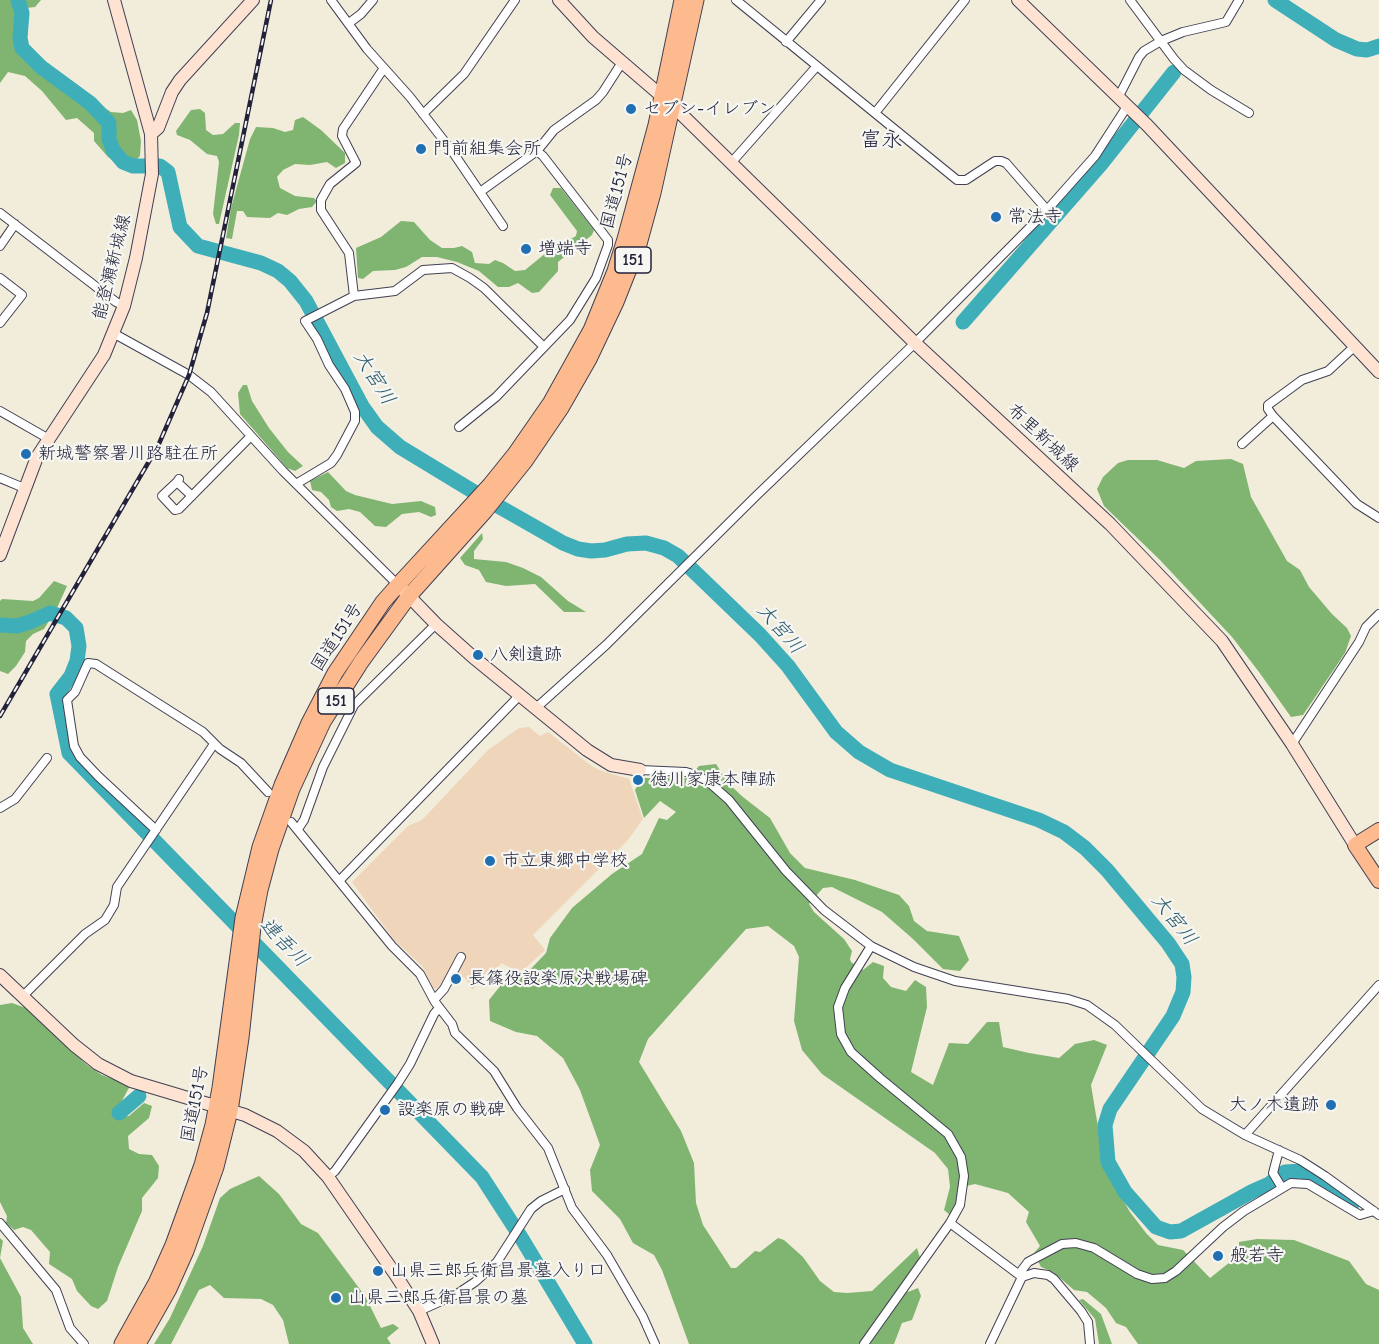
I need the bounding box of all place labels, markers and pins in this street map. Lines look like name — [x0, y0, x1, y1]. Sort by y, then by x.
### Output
place label: セブン-イレブン — [643, 98, 776, 120]
marker: セブン-イレブン — [624, 102, 638, 116]
place label: 門前組集会所 — [433, 138, 541, 160]
marker: 門前組集会所 — [414, 142, 428, 156]
place label: 常法寺 — [1008, 206, 1062, 228]
marker: 常法寺 — [989, 210, 1003, 224]
place label: 増端寺 — [538, 238, 592, 260]
marker: 増端寺 — [519, 242, 533, 256]
place label: 新城警察署川路駐在所 — [38, 443, 218, 465]
marker: 新城警察署川路駐在所 — [19, 447, 33, 461]
place label: 八剣遺跡 — [490, 644, 562, 666]
marker: 八剣遺跡 — [471, 648, 485, 662]
place label: 徳川家康本陣跡 — [650, 769, 776, 791]
marker: 徳川家康本陣跡 — [631, 773, 645, 787]
place label: 市立東郷中学校 — [502, 850, 628, 872]
marker: 市立東郷中学校 — [483, 854, 497, 868]
place label: 長篠役設楽原決戦場碑 — [468, 968, 648, 990]
marker: 長篠役設楽原決戦場碑 — [449, 972, 463, 986]
place label: 大ノ木遺跡 — [1229, 1094, 1319, 1116]
marker: 大ノ木遺跡 — [1324, 1098, 1338, 1112]
place label: 設楽原の戦碑 — [397, 1099, 505, 1121]
marker: 設楽原の戦碑 — [378, 1103, 392, 1117]
place label: 般若寺 — [1230, 1245, 1284, 1267]
marker: 般若寺 — [1211, 1249, 1225, 1263]
place label: 山県三郎兵衛昌景墓入り口 — [390, 1260, 606, 1282]
marker: 山県三郎兵衛昌景墓入り口 — [371, 1264, 385, 1278]
place label: 山県三郎兵衛昌景の墓 — [348, 1287, 528, 1309]
marker: 山県三郎兵衛昌景の墓 — [329, 1291, 343, 1305]

